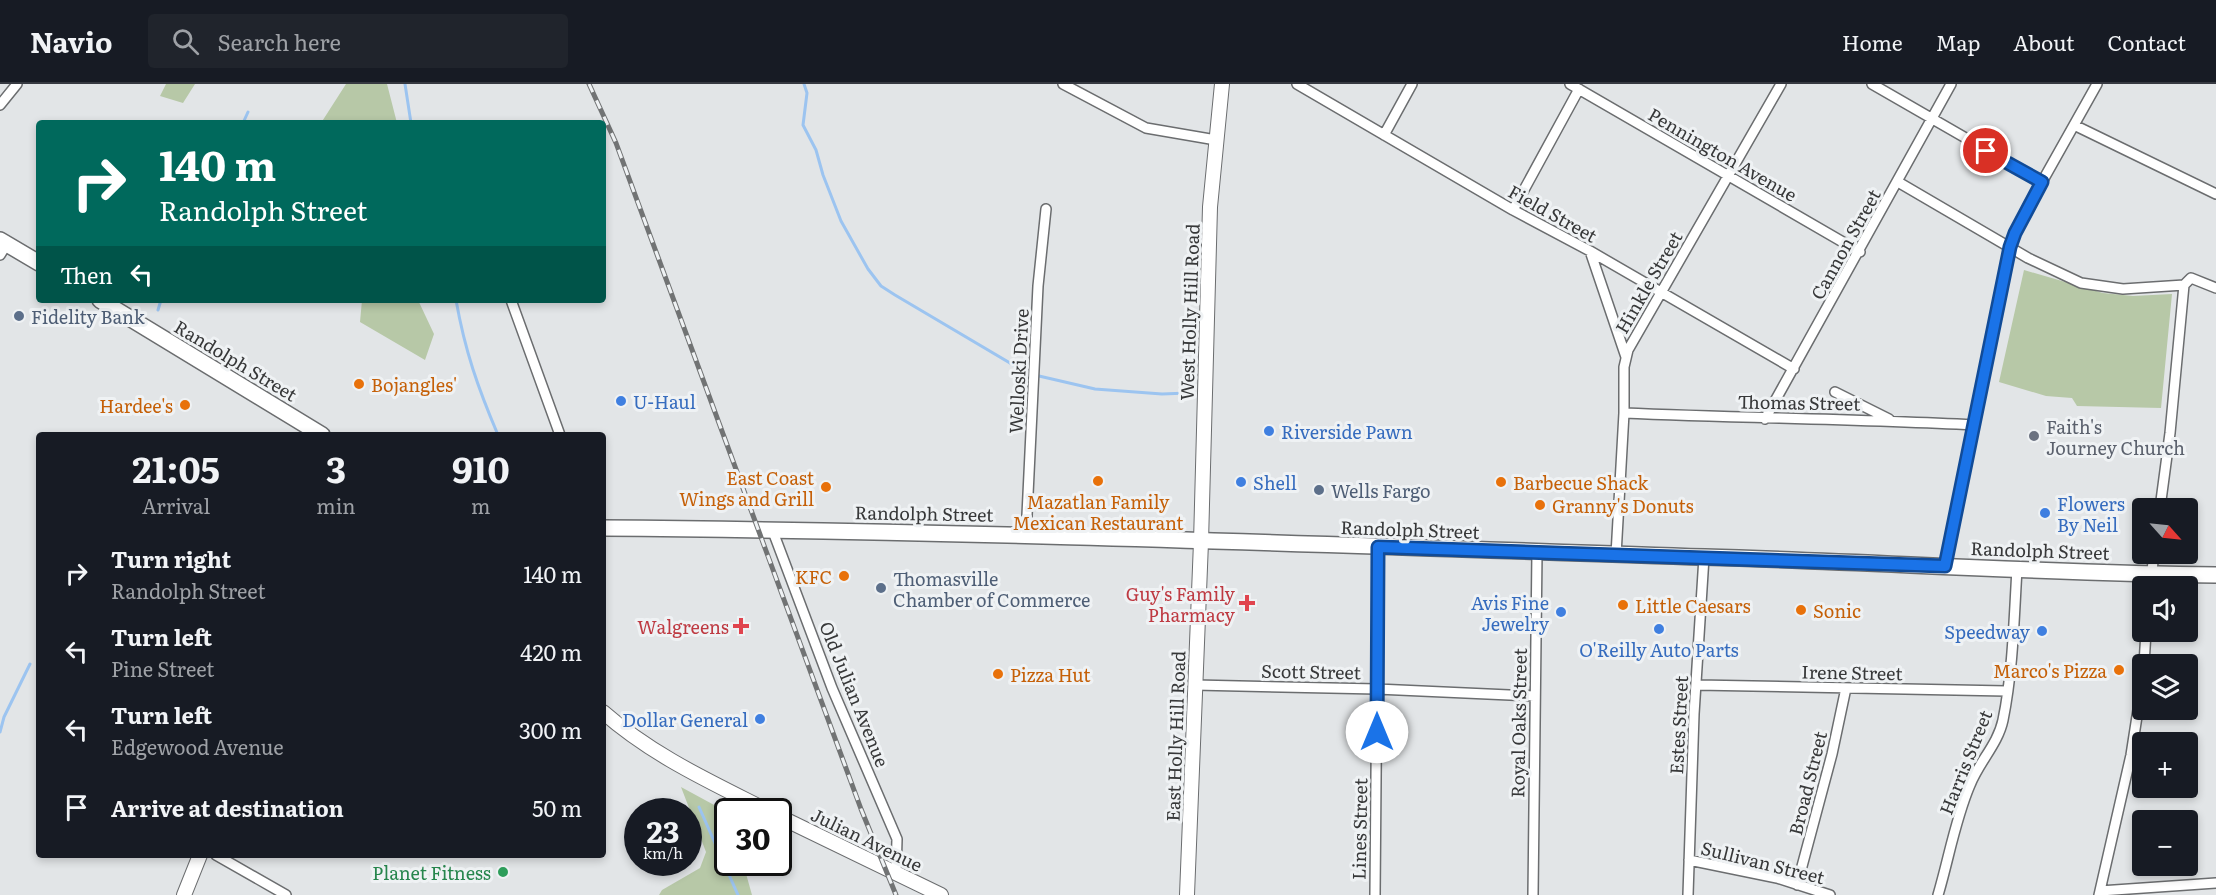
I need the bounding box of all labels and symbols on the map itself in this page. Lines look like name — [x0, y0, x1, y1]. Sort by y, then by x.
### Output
street label: Pennington Avenue — [1644, 100, 1802, 208]
pin — [1960, 125, 2011, 176]
street label: Field Street — [1504, 177, 1603, 249]
street label: Cannon Street — [1803, 183, 1887, 304]
street label: West Holly Hill Road — [1172, 223, 1206, 401]
street label: Hinkle Street — [1608, 225, 1689, 338]
place label: Fidelity Bank — [31, 303, 146, 330]
street label: Welloski Drive — [1001, 308, 1035, 434]
marker: Fidelity Bank — [12, 309, 26, 323]
street label: Randolph Street — [169, 313, 303, 408]
place label: Bojangles' — [371, 371, 457, 398]
marker: Bojangles' — [352, 377, 366, 391]
street label: Thomas Street — [1737, 387, 1861, 417]
place label: U-Haul — [633, 388, 696, 415]
place label: Hardee's — [99, 392, 173, 419]
marker: U-Haul — [614, 394, 628, 408]
marker: Hardee's — [178, 398, 192, 412]
place label: Faith's Journey Church — [2046, 413, 2185, 461]
place label: Riverside Pawn — [1281, 418, 1413, 445]
marker: Riverside Pawn — [1262, 424, 1276, 438]
marker: Faith's Journey Church — [2027, 429, 2041, 443]
place label: East Coast Wings and Grill — [679, 464, 815, 512]
place label: Shell — [1253, 469, 1297, 496]
place label: Barbecue Shack — [1513, 469, 1649, 496]
marker: Mazatlan Family Mexican Restaurant — [1091, 474, 1105, 488]
marker: Shell — [1234, 475, 1248, 489]
marker: Barbecue Shack — [1494, 475, 1508, 489]
place label: Wells Fargo — [1331, 477, 1431, 504]
marker: East Coast Wings and Grill — [819, 480, 833, 494]
marker: Wells Fargo — [1312, 483, 1326, 497]
place label: Mazatlan Family Mexican Restaurant — [1012, 488, 1184, 536]
place label: Flowers By Neil — [2057, 490, 2125, 538]
place label: Granny's Donuts — [1552, 492, 1694, 519]
street label: Randolph Street — [854, 498, 994, 528]
marker: Granny's Donuts — [1533, 498, 1547, 512]
north arrow — [2132, 498, 2198, 564]
marker: Flowers By Neil — [2038, 506, 2052, 520]
street label: Randolph Street — [1340, 513, 1481, 545]
street label: Randolph Street — [1970, 534, 2111, 566]
place label: KFC — [795, 563, 832, 590]
place label: Thomasville Chamber of Commerce — [893, 565, 1090, 613]
marker: KFC — [837, 569, 851, 583]
place label: Guy's Family Pharmacy — [1126, 580, 1236, 628]
marker: Thomasville Chamber of Commerce — [874, 581, 888, 595]
place label: Avis Fine Jewelry — [1471, 589, 1550, 637]
place label: Little Caesars — [1635, 592, 1751, 619]
marker: Guy's Family Pharmacy — [1240, 596, 1254, 610]
place label: Sonic — [1813, 597, 1861, 624]
marker: Little Caesars — [1616, 598, 1630, 612]
marker: Sonic — [1794, 603, 1808, 617]
marker: Avis Fine Jewelry — [1554, 605, 1568, 619]
place label: Walgreens — [637, 613, 729, 640]
street label: Old Julian Avenue — [813, 617, 897, 771]
place label: Speedway — [1944, 618, 2031, 645]
marker: Walgreens — [734, 619, 748, 633]
marker: O'Reilly Auto Parts — [1652, 622, 1666, 636]
marker: Speedway — [2035, 624, 2049, 638]
place label: O'Reilly Auto Parts — [1579, 636, 1739, 663]
street label: Royal Oaks Street — [1503, 647, 1533, 798]
street label: East Holly Hill Road — [1159, 650, 1191, 822]
street label: Scott Street — [1261, 657, 1362, 685]
place label: Marco's Pizza — [1993, 657, 2107, 684]
street label: Irene Street — [1801, 658, 1904, 686]
place label: Pizza Hut — [1010, 661, 1091, 688]
marker: Marco's Pizza — [2112, 663, 2126, 677]
marker: Pizza Hut — [991, 667, 1005, 681]
street label: Estes Street — [1662, 674, 1694, 775]
position arrow — [1345, 700, 1409, 764]
street label: Harris Street — [1932, 705, 1999, 818]
place label: Dollar General — [622, 706, 748, 733]
marker: Dollar General — [753, 712, 767, 726]
street label: Broad Street — [1781, 727, 1833, 838]
street label: Lines Street — [1345, 777, 1373, 880]
speed limit sign: 30 — [714, 798, 792, 876]
street label: Julian Avenue — [807, 800, 927, 878]
street label: Sullivan Street — [1698, 834, 1828, 891]
place label: Planet Fitness — [372, 859, 491, 886]
marker: Planet Fitness — [496, 865, 510, 879]

